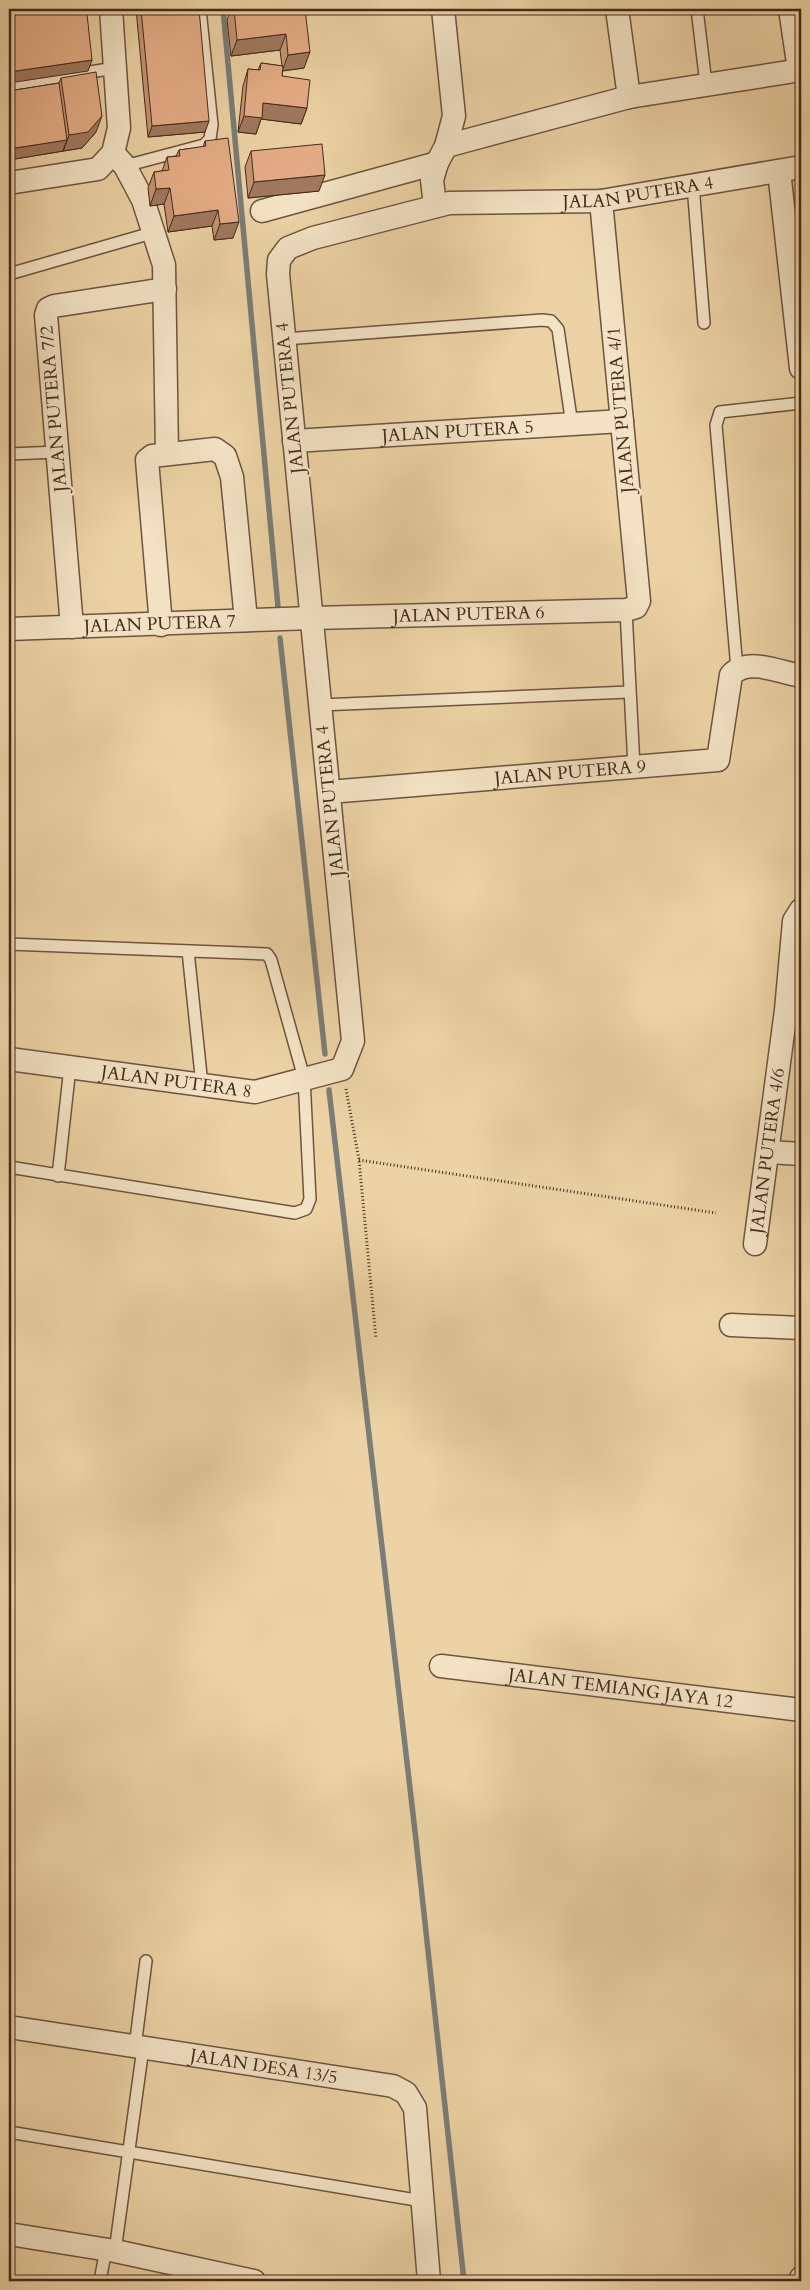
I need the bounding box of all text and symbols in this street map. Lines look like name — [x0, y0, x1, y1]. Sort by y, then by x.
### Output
street label: JALAN PUTERA 4 — [560, 170, 715, 214]
street label: JALAN PUTERA 4 — [270, 321, 311, 478]
street label: JALAN PUTERA 7/2 — [34, 325, 74, 496]
street label: JALAN PUTERA 4/1 — [601, 326, 641, 497]
street label: JALAN PUTERA 5 — [378, 414, 534, 448]
street label: JALAN PUTERA 6 — [390, 600, 545, 629]
street label: JALAN PUTERA 7 — [81, 608, 236, 639]
street label: JALAN PUTERA 4 — [310, 724, 351, 881]
street label: JALAN PUTERA 9 — [490, 753, 647, 791]
street label: JALAN PUTERA 8 — [97, 1059, 253, 1104]
street label: JALAN PUTERA 4/6 — [744, 1066, 791, 1238]
street label: JALAN TEMIANG JAYA 12 — [504, 1661, 734, 1714]
street label: JALAN DESA 13/5 — [186, 2042, 339, 2090]

